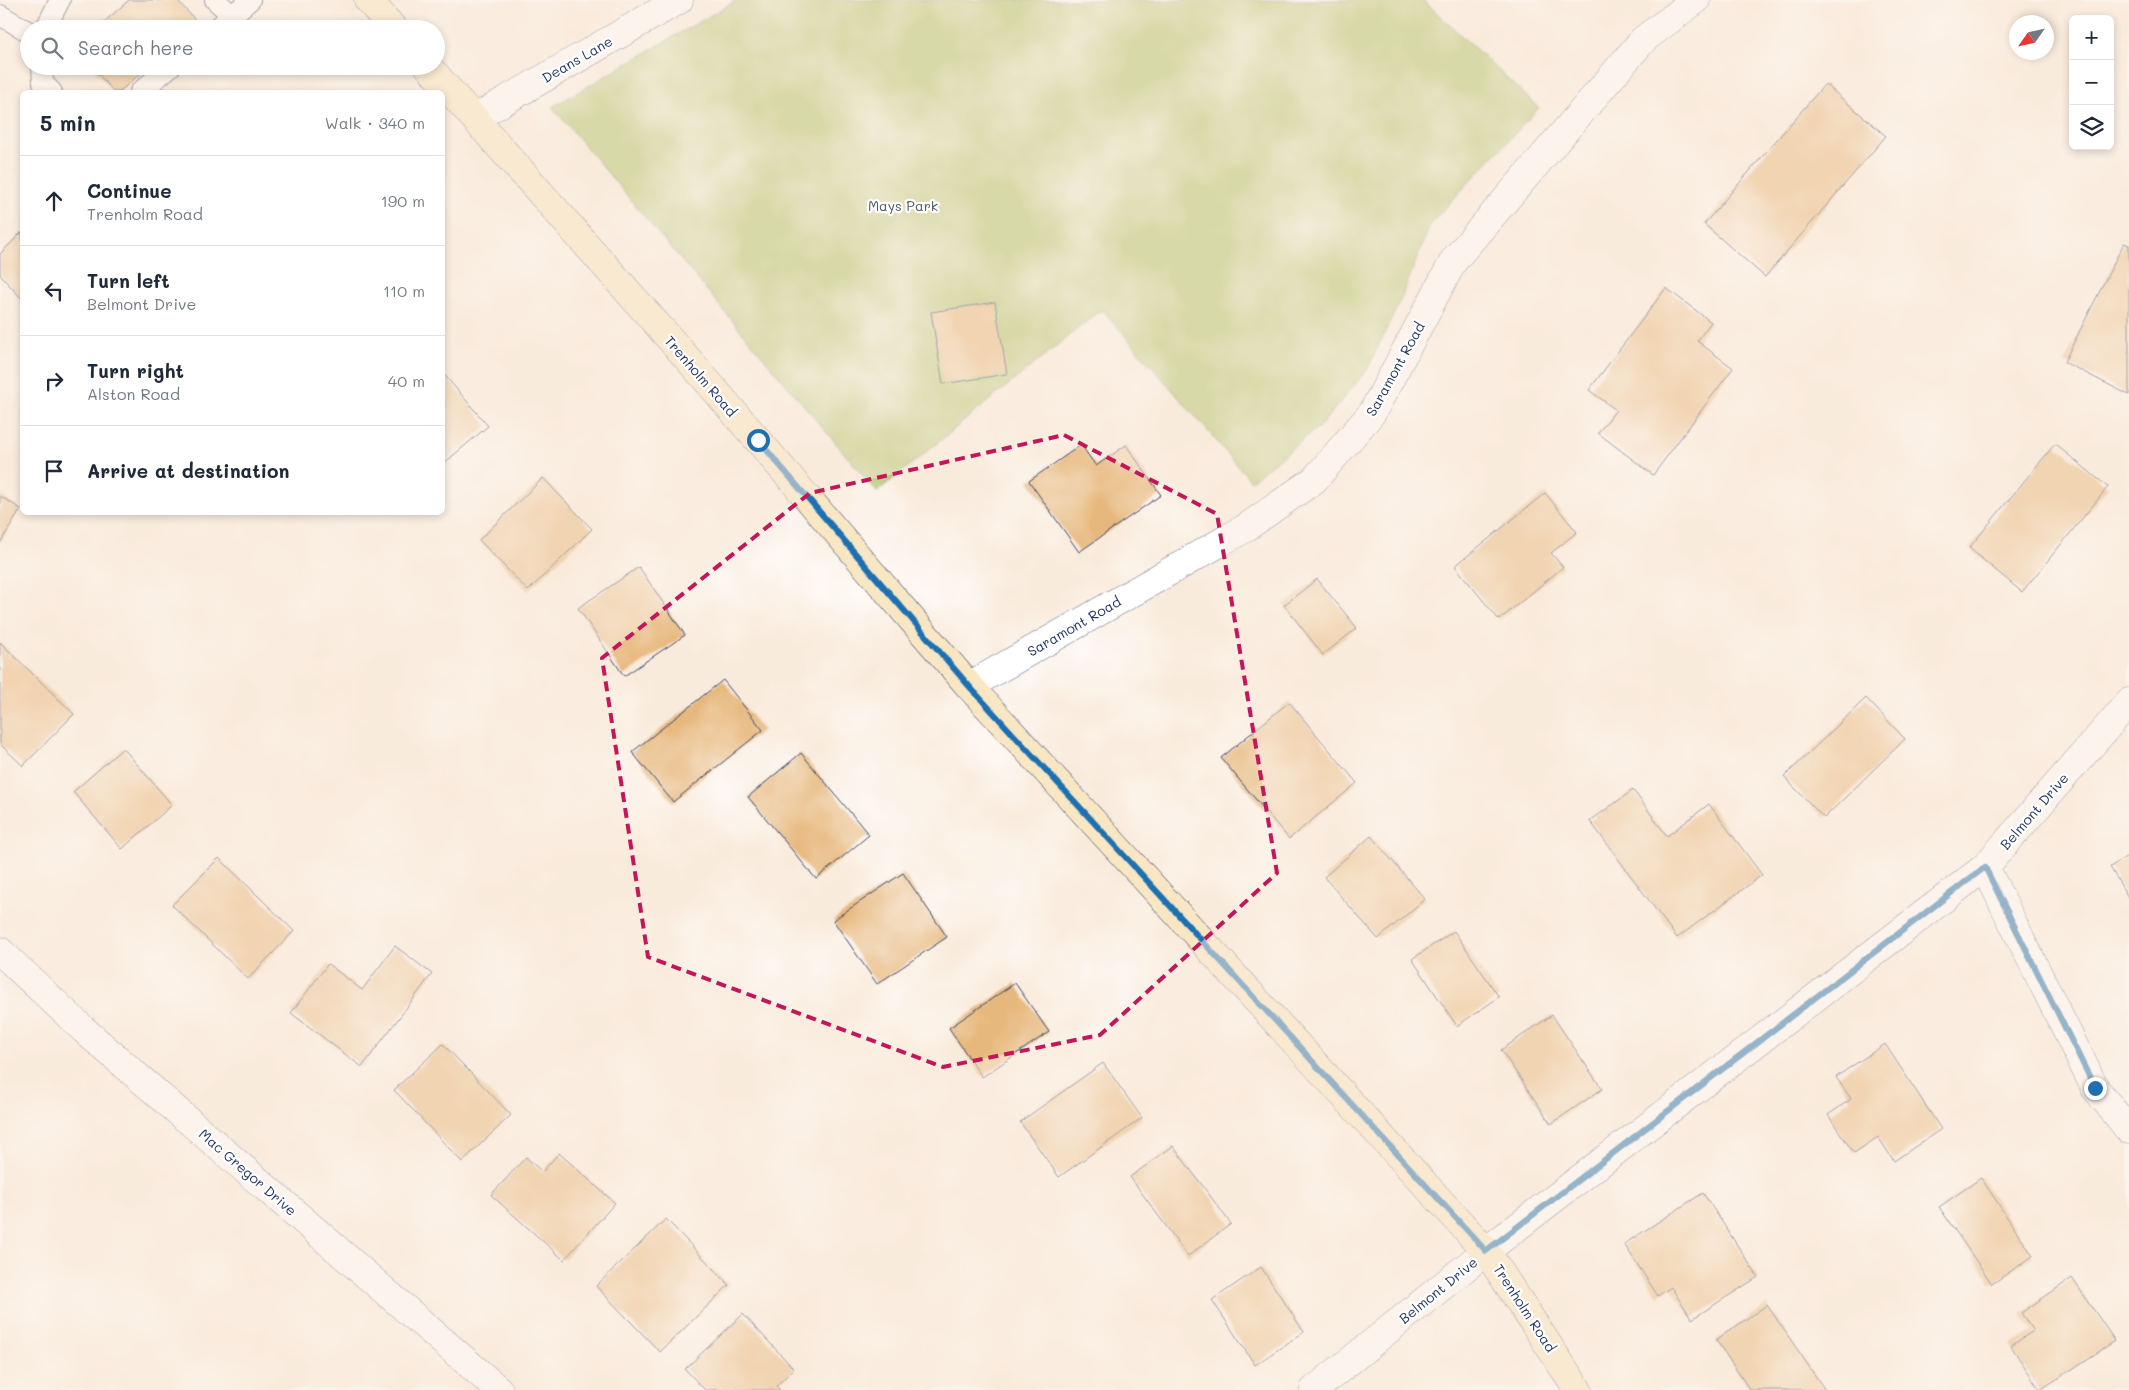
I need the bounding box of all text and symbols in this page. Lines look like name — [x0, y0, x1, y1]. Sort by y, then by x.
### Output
north arrow — [2009, 15, 2054, 60]
map controls — [2069, 15, 2114, 150]
button: + — [2069, 15, 2114, 60]
search box — [20, 20, 445, 75]
street label: Deans Lane — [538, 31, 616, 87]
icon: search — [38, 34, 66, 62]
text: Search here — [78, 35, 194, 60]
button: − — [2069, 60, 2114, 105]
button: layers — [2069, 105, 2114, 150]
text: 5 min — [40, 109, 96, 136]
text: Walk · 340 m — [325, 112, 425, 133]
text: Continue — [87, 178, 172, 203]
icon: ahead — [40, 187, 68, 215]
text: 190 m — [381, 190, 425, 211]
park label: Mays Park — [868, 196, 938, 215]
text: Trenholm Road — [87, 203, 203, 224]
text: Turn left — [87, 268, 170, 293]
icon: left — [40, 277, 68, 305]
text: 110 m — [383, 280, 425, 301]
text: Belmont Drive — [87, 293, 196, 314]
street label: Saramont Road — [1361, 318, 1429, 420]
street label: Trenholm Road — [661, 331, 742, 421]
text: Turn right — [87, 358, 184, 383]
icon: right — [40, 367, 68, 395]
text: 40 m — [388, 370, 425, 391]
text: Alston Road — [87, 383, 180, 404]
route start — [747, 429, 770, 452]
icon: arrive — [40, 457, 68, 485]
text: Arrive at destination — [87, 458, 290, 483]
street label: Saramont Road — [1024, 591, 1124, 661]
street label: Belmont Drive — [1995, 769, 2073, 853]
route end — [2084, 1077, 2107, 1100]
street label: Mac Gregor Drive — [195, 1124, 301, 1220]
street label: Belmont Drive — [1395, 1252, 1481, 1328]
street label: Trenholm Road — [1489, 1260, 1561, 1356]

